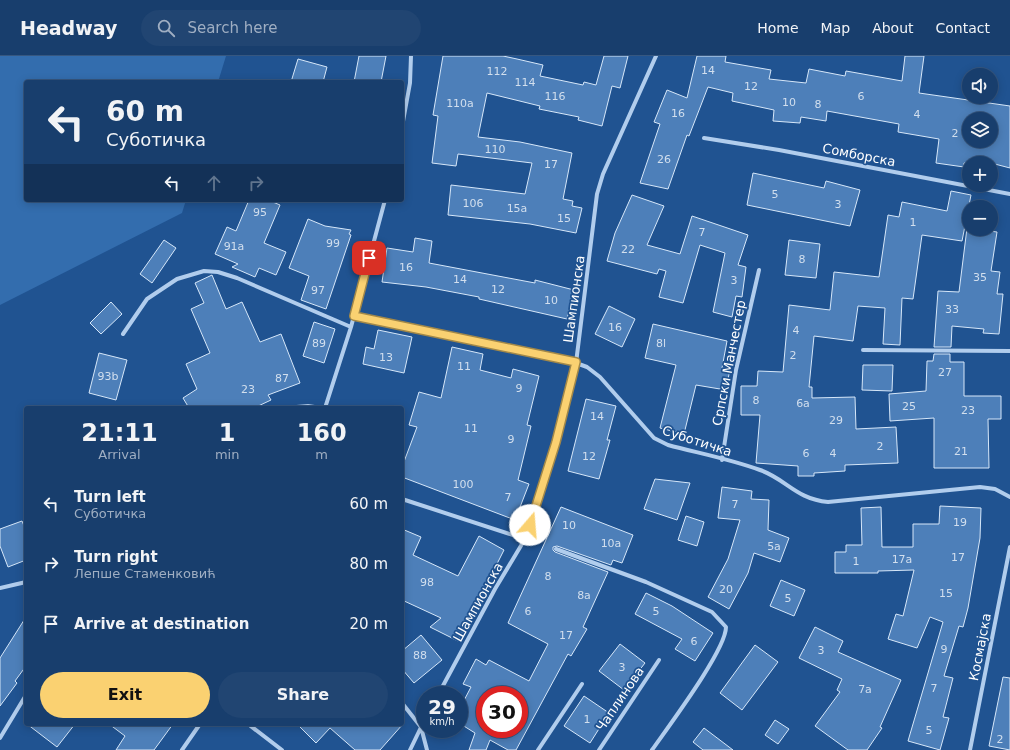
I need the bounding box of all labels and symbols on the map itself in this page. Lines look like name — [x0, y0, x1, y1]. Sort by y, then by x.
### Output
house number: 14 — [701, 64, 715, 77]
house number: 112 — [487, 65, 508, 78]
house number: 114 — [515, 76, 536, 89]
house number: 12 — [744, 80, 758, 93]
house number: 116 — [545, 90, 566, 103]
house number: 6 — [858, 90, 865, 103]
house number: 10 — [782, 96, 796, 109]
house number: 110a — [446, 97, 474, 110]
house number: 8 — [815, 98, 822, 111]
house number: 16 — [671, 107, 685, 120]
house number: 4 — [914, 108, 921, 121]
house number: 2 — [952, 127, 959, 140]
street label: Сомборска — [821, 141, 897, 169]
house number: 110 — [485, 143, 506, 156]
house number: 26 — [657, 153, 671, 166]
house number: 17 — [544, 158, 558, 171]
house number: 5 — [772, 188, 779, 201]
house number: 106 — [463, 197, 484, 210]
house number: 3 — [835, 198, 842, 211]
house number: 15a — [507, 202, 527, 215]
house number: 95 — [253, 206, 267, 219]
house number: 15 — [557, 212, 571, 225]
house number: 1 — [910, 216, 917, 229]
house number: 7 — [699, 226, 706, 239]
house number: 99 — [326, 237, 340, 250]
house number: 91a — [224, 240, 244, 253]
pin — [352, 241, 386, 275]
house number: 22 — [621, 243, 635, 256]
house number: 8 — [799, 253, 806, 266]
street label: Шампионска — [560, 254, 588, 344]
house number: 16 — [399, 261, 413, 274]
house number: 35 — [973, 271, 987, 284]
house number: 14 — [453, 273, 467, 286]
house number: 3 — [731, 274, 738, 287]
house number: 12 — [491, 283, 505, 296]
house number: 97 — [311, 284, 325, 297]
house number: 10 — [544, 294, 558, 307]
street label: Српски Манчестер — [709, 299, 749, 427]
house number: 33 — [945, 303, 959, 316]
house number: 16 — [608, 321, 622, 334]
house number: 4 — [793, 324, 800, 337]
house number: 89 — [312, 337, 326, 350]
house number: 8l — [656, 337, 666, 350]
house number: 2 — [790, 349, 797, 362]
house number: 13 — [379, 351, 393, 364]
house number: 11 — [457, 360, 471, 373]
house number: 27 — [938, 366, 952, 379]
house number: 93b — [98, 370, 119, 383]
house number: 87 — [275, 372, 289, 385]
house number: 9 — [516, 382, 523, 395]
house number: 23 — [241, 383, 255, 396]
house number: 8 — [753, 394, 760, 407]
house number: 6a — [796, 397, 810, 410]
house number: 25 — [902, 400, 916, 413]
house number: 23 — [961, 404, 975, 417]
house number: 14 — [590, 410, 604, 423]
house number: 29 — [829, 414, 843, 427]
house number: 11 — [464, 422, 478, 435]
street label: Суботичка — [660, 423, 734, 459]
house number: 9 — [508, 433, 515, 446]
house number: 2 — [877, 440, 884, 453]
house number: 21 — [954, 445, 968, 458]
house number: 6 — [803, 447, 810, 460]
house number: 4 — [830, 447, 837, 460]
house number: 12 — [582, 450, 596, 463]
house number: 100 — [453, 478, 474, 491]
house number: 7 — [505, 491, 512, 504]
house number: 7 — [732, 498, 739, 511]
position arrow — [509, 504, 551, 546]
house number: 19 — [953, 516, 967, 529]
house number: 10 — [562, 519, 576, 532]
house number: 10a — [601, 537, 621, 550]
house number: 5a — [767, 540, 781, 553]
house number: 17 — [951, 551, 965, 564]
house number: 17a — [892, 553, 912, 566]
house number: 1 — [853, 555, 860, 568]
street label: Шампионска — [450, 560, 506, 644]
house number: 8 — [545, 570, 552, 583]
house number: 98 — [420, 576, 434, 589]
house number: 20 — [719, 583, 733, 596]
house number: 15 — [939, 587, 953, 600]
house number: 8a — [577, 589, 591, 602]
house number: 5 — [785, 592, 792, 605]
house number: 6 — [525, 605, 532, 618]
house number: 5 — [653, 605, 660, 618]
street label: Космајска — [966, 612, 994, 682]
house number: 17 — [559, 629, 573, 642]
house number: 6 — [691, 635, 698, 648]
house number: 9 — [941, 643, 948, 656]
house number: 3 — [818, 644, 825, 657]
house number: 88 — [413, 649, 427, 662]
house number: 3 — [619, 661, 626, 674]
street label: Чаплинова — [593, 664, 647, 734]
house number: 7 — [931, 682, 938, 695]
house number: 7a — [858, 683, 872, 696]
speed limit sign: 30 — [476, 686, 528, 738]
house number: 1 — [584, 713, 591, 726]
house number: 5 — [926, 724, 933, 737]
house number: 2 — [997, 733, 1004, 746]

